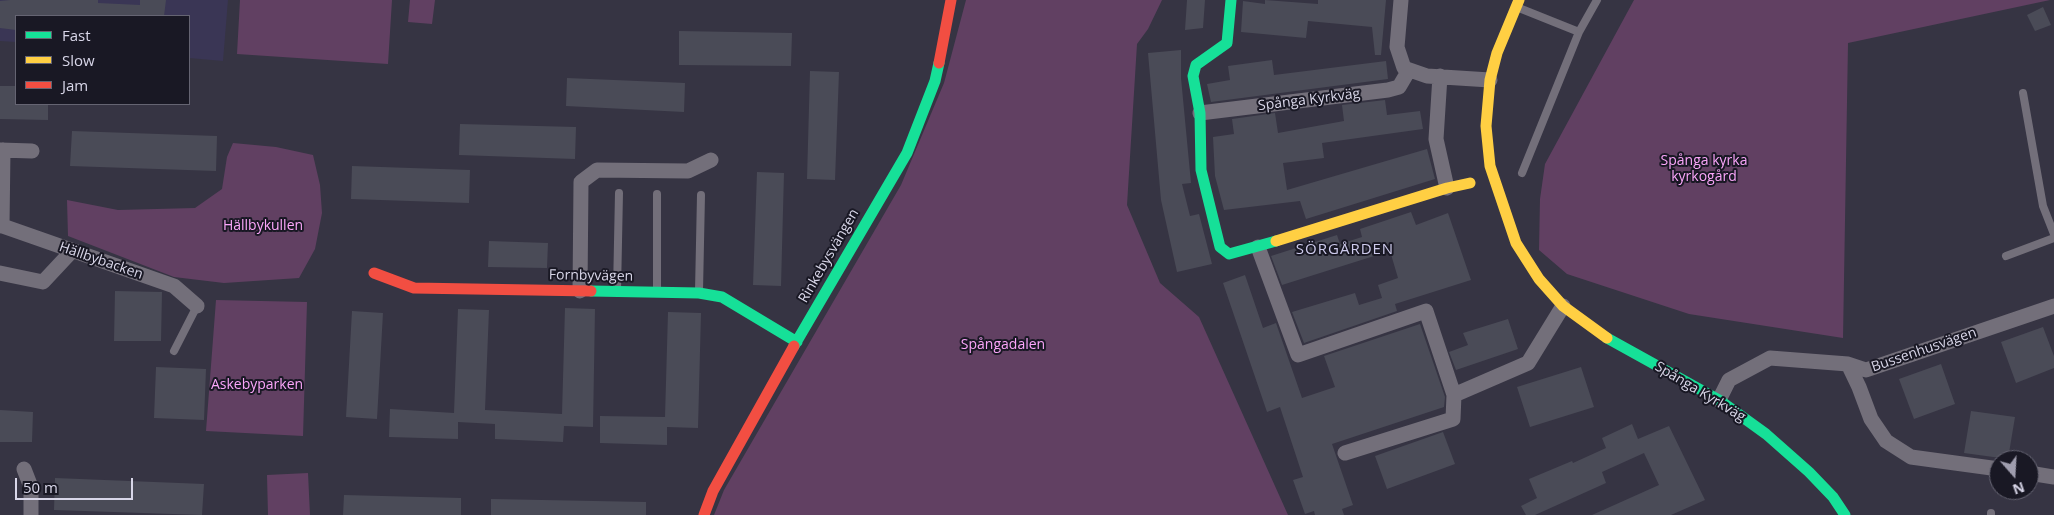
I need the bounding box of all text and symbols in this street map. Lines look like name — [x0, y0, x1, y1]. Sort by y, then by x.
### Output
legend — [15, 15, 190, 105]
text: Fast — [62, 25, 91, 45]
text: Slow — [62, 50, 95, 70]
text: Jam — [62, 75, 88, 95]
street label: Spånga Kyrkväg — [1257, 85, 1361, 115]
park label: Spånga kyrka kyrkogård — [1661, 153, 1747, 186]
street label: Rinkebysvängen — [795, 206, 863, 306]
park label: Hällbykullen — [223, 218, 303, 234]
street label: Hällbybacken — [57, 239, 145, 283]
district label: SÖRGÅRDEN — [1295, 241, 1395, 259]
street label: Fornbyvägen — [549, 267, 633, 285]
street label: Bussenhusvägen — [1869, 324, 1979, 376]
park label: Spångadalen — [961, 337, 1045, 353]
street label: Spånga Kyrkväg — [1652, 358, 1748, 426]
park label: Askebyparken — [211, 377, 303, 393]
north arrow — [1989, 450, 2039, 500]
scale bar — [18, 468, 135, 500]
text: 50 m — [23, 477, 58, 497]
text: N — [2010, 478, 2027, 500]

